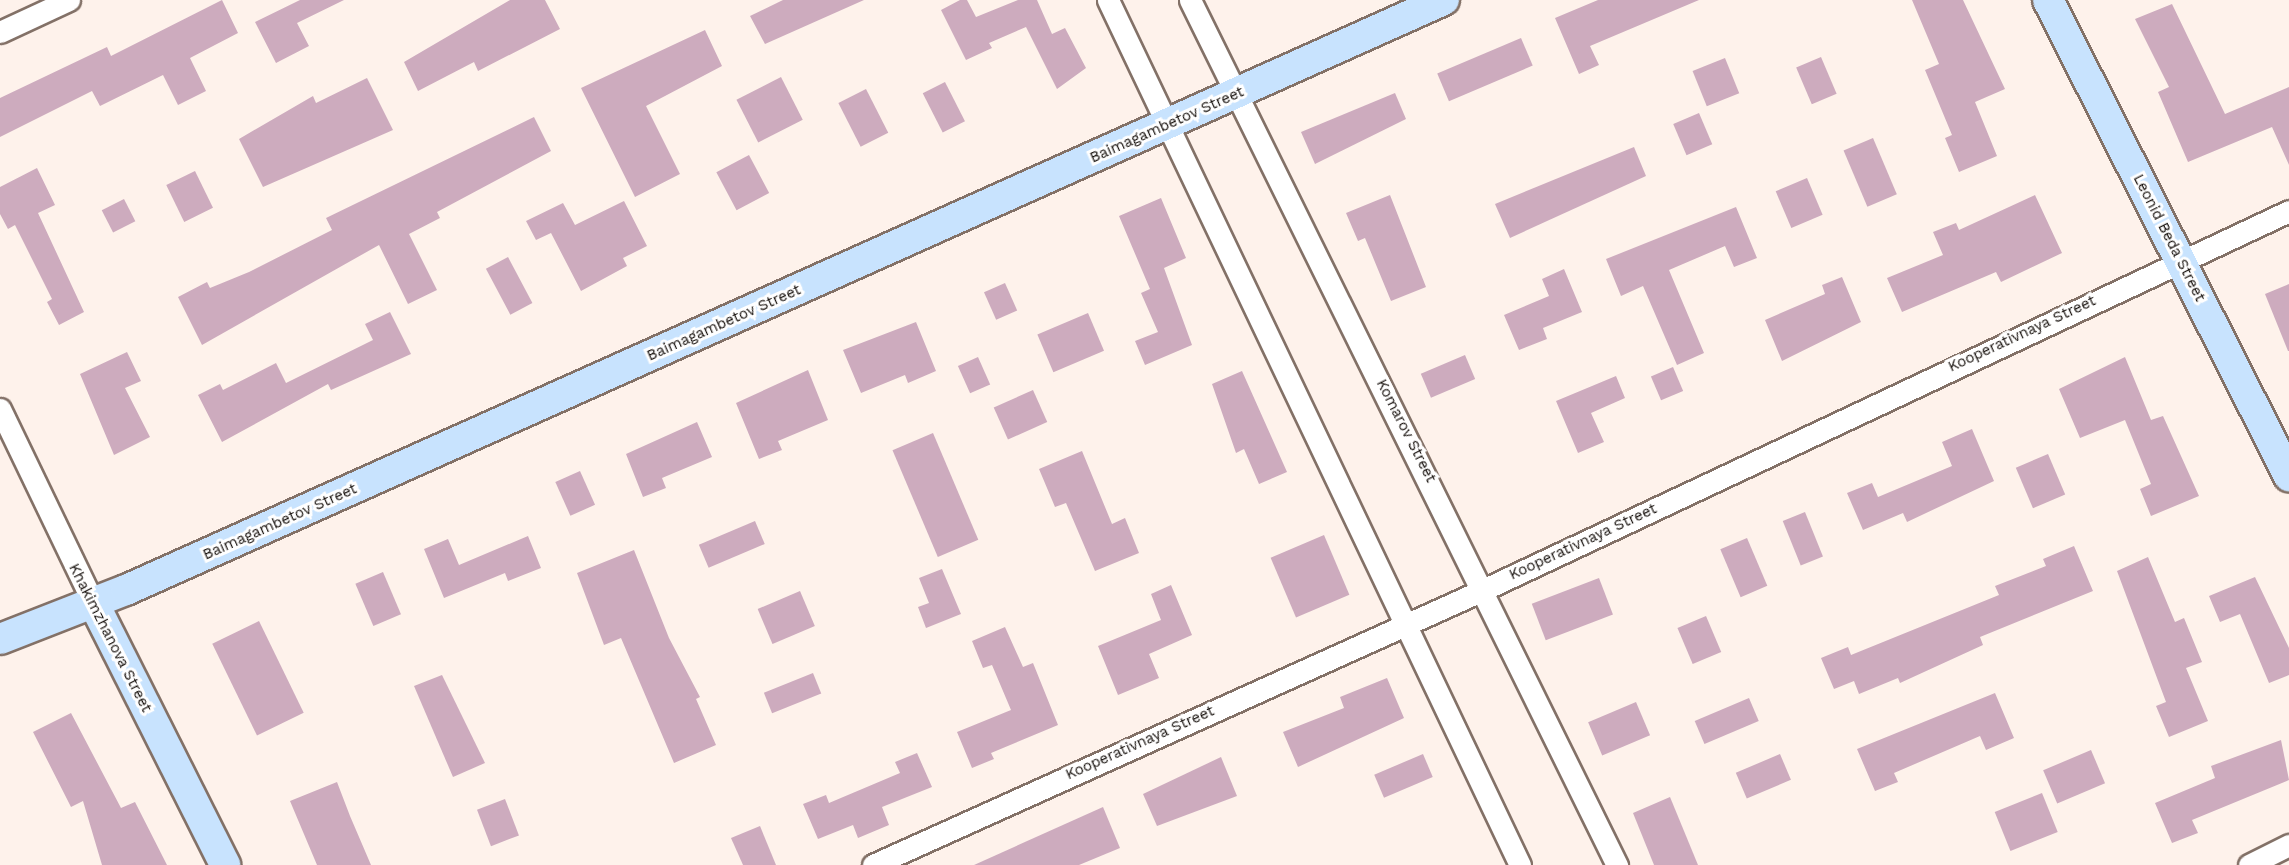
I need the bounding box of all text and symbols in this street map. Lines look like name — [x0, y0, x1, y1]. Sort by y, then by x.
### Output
street label: Baimagambetov Street — [1087, 83, 1247, 167]
street label: Leonid Beda Street — [2129, 171, 2209, 305]
street label: Baimagambetov Street — [644, 281, 804, 365]
street label: Kooperativnaya Street — [1945, 292, 2099, 376]
street label: Komarov Street — [1372, 376, 1440, 486]
street label: Baimagambetov Street — [200, 480, 360, 564]
street label: Kooperativnaya Street — [1506, 500, 1660, 584]
street label: Khakimzhanova Street — [65, 560, 155, 716]
street label: Kooperativnaya Street — [1063, 702, 1217, 784]

